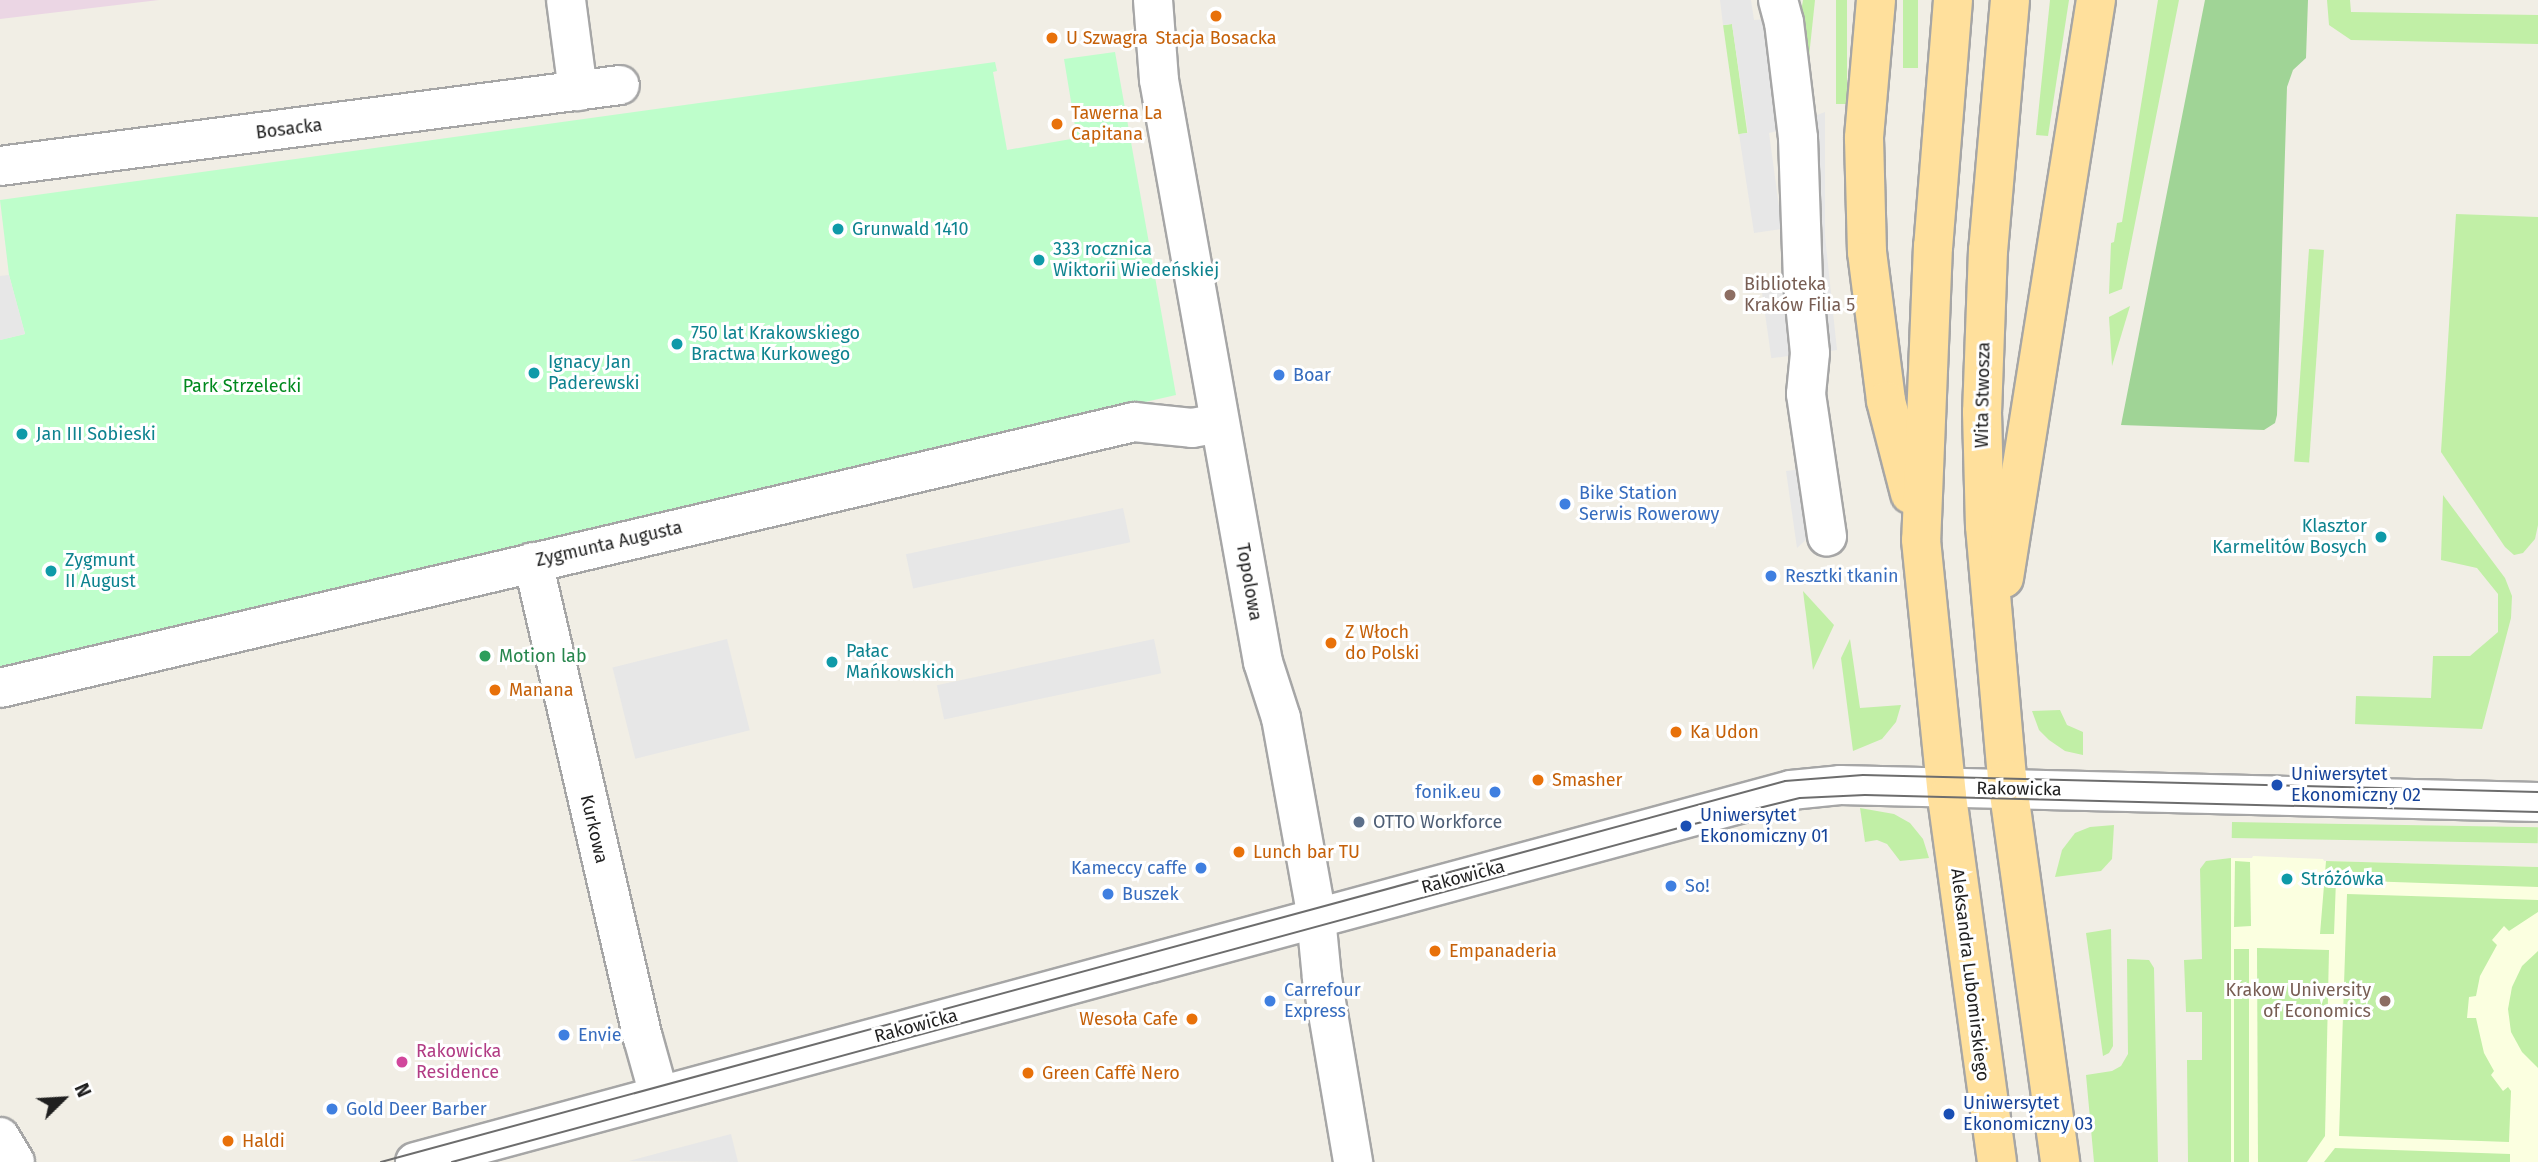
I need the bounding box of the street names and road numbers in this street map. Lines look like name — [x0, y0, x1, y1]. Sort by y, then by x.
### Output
street label: Bosacka — [255, 114, 323, 144]
street label: Wita Stwosza — [1971, 342, 1995, 448]
street label: Zygmunta Augusta — [534, 517, 684, 571]
street label: Topolowa — [1232, 542, 1266, 622]
street label: Rakowicka — [1976, 777, 2062, 801]
street label: Kurkowa — [576, 793, 612, 865]
street label: Rakowicka — [1419, 856, 1507, 898]
street label: Aleksandra Lubomirskiego — [1946, 867, 1994, 1083]
street label: Rakowicka — [872, 1005, 960, 1047]

